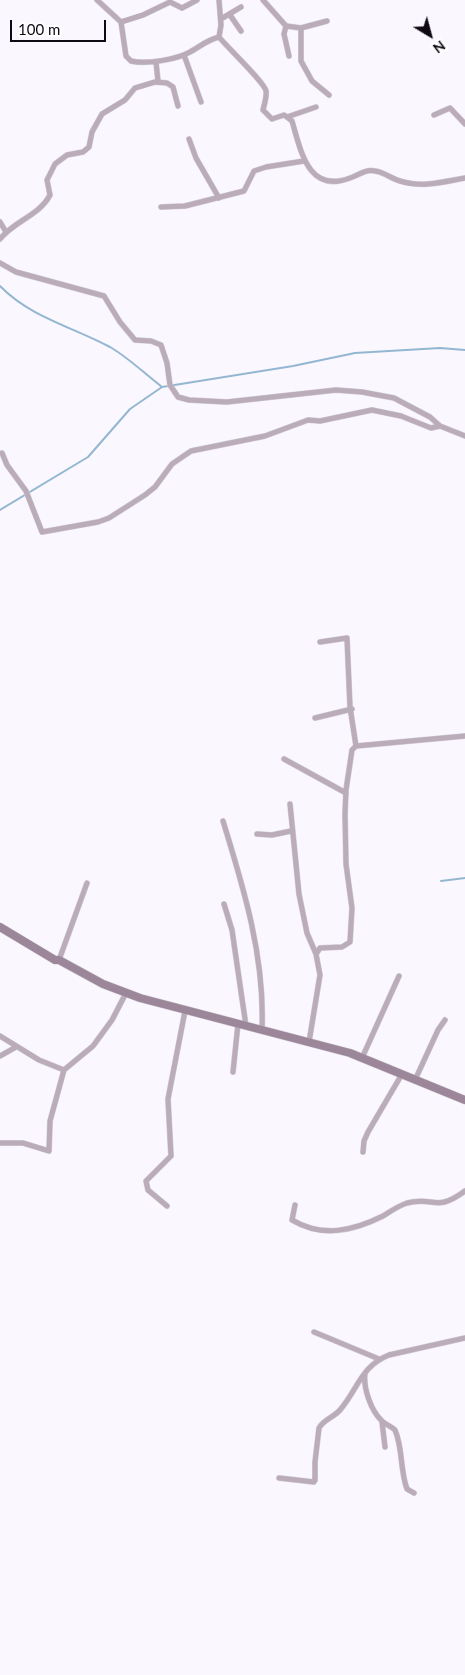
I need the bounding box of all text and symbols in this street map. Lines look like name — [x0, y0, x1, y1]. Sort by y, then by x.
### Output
scale bar — [12, 10, 109, 42]
north arrow — [405, 10, 455, 60]
text: 100 m — [18, 20, 60, 38]
text: N — [430, 37, 449, 57]

